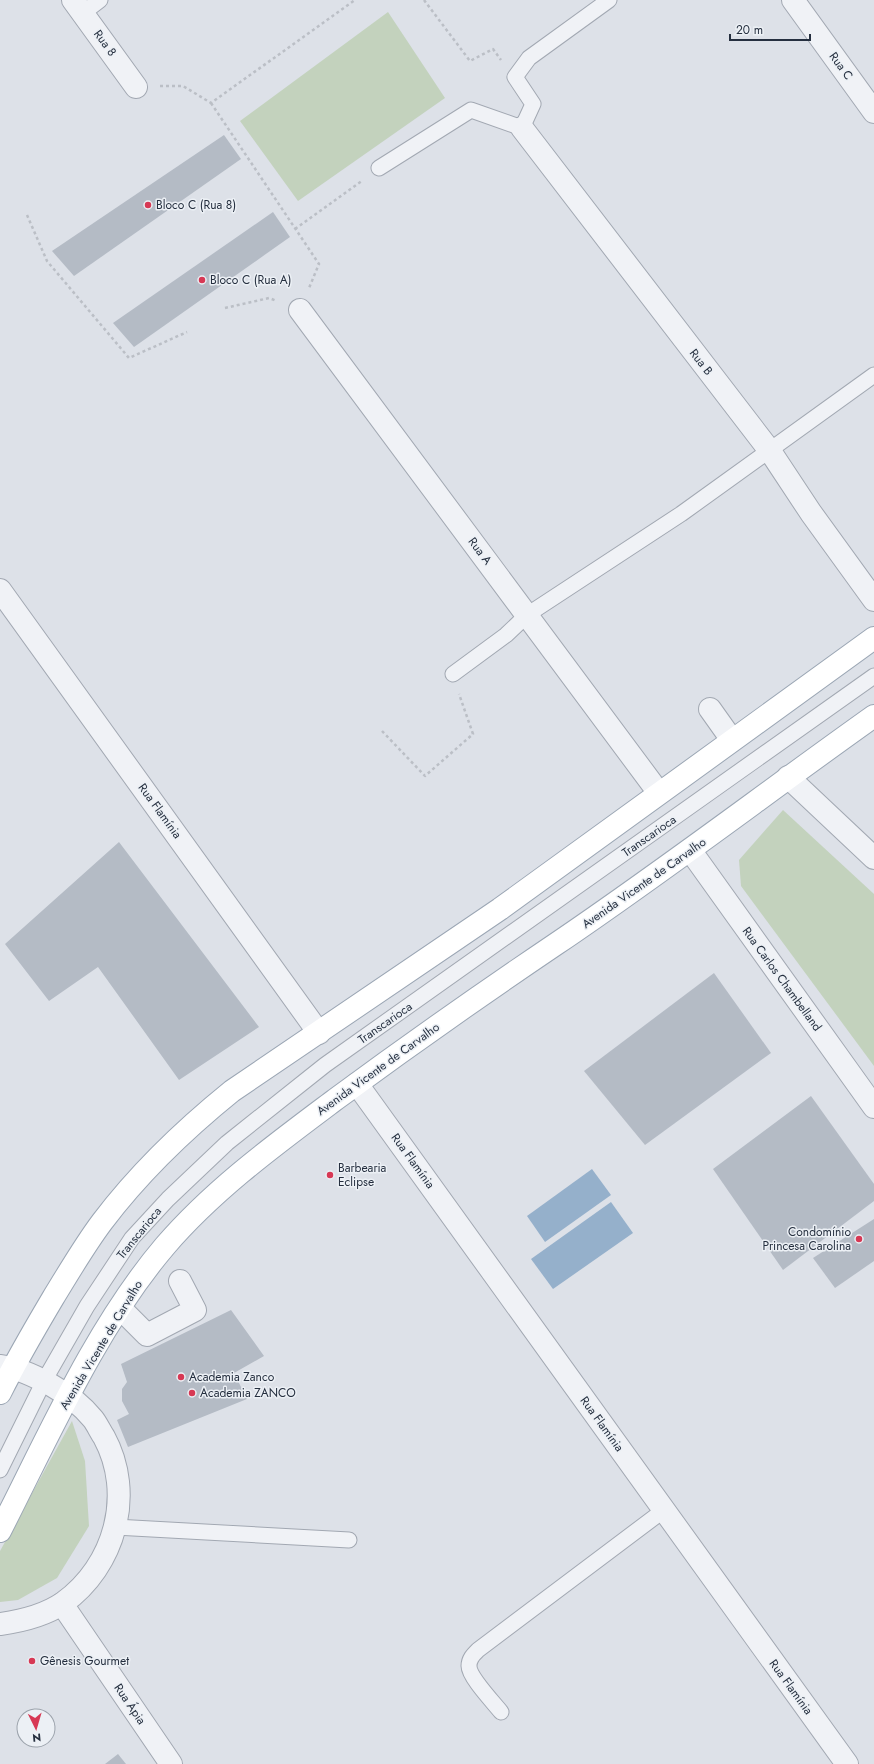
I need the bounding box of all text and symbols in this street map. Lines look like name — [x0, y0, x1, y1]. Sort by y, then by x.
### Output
scale bar — [730, 16, 810, 42]
text: 20 m — [736, 21, 763, 39]
street label: Rua 8 — [89, 26, 121, 60]
street label: Rua C — [825, 48, 857, 84]
place label: Bloco C (Rua 8) — [156, 196, 236, 214]
marker: Bloco C (Rua 8) — [143, 200, 153, 210]
place label: Bloco C (Rua A) — [210, 271, 291, 289]
marker: Bloco C (Rua A) — [197, 275, 207, 285]
street label: Rua B — [685, 345, 717, 379]
street label: Rua A — [464, 533, 496, 569]
street label: Rua Flamínia — [134, 780, 186, 843]
street label: Transcarioca — [618, 811, 680, 861]
street label: Avenida Vicente de Carvalho — [578, 833, 710, 933]
street label: Rua Carlos Chambelland — [738, 923, 826, 1035]
street label: Transcarioca — [354, 998, 416, 1048]
street label: Avenida Vicente de Carvalho — [313, 1018, 443, 1120]
street label: Rua Flamínia — [387, 1130, 439, 1193]
place label: Barbearia Eclipse — [338, 1159, 387, 1191]
marker: Barbearia Eclipse — [325, 1170, 335, 1180]
street label: Transcarioca — [112, 1203, 166, 1263]
place label: Condomínio Princesa Carolina — [763, 1223, 851, 1255]
marker: Condomínio Princesa Carolina — [854, 1234, 864, 1244]
street label: Avenida Vicente de Carvalho — [55, 1277, 147, 1413]
place label: Academia Zanco — [189, 1368, 275, 1386]
marker: Academia Zanco — [176, 1372, 186, 1382]
place label: Academia ZANCO — [200, 1384, 296, 1402]
marker: Academia ZANCO — [187, 1388, 197, 1398]
street label: Rua Flamínia — [576, 1393, 628, 1456]
place label: Gênesis Gourmet — [40, 1652, 129, 1670]
marker: Gênesis Gourmet — [27, 1656, 37, 1666]
street label: Rua Flamínia — [765, 1656, 817, 1719]
street label: Rua Ápia — [110, 1680, 150, 1728]
north arrow — [16, 1708, 56, 1748]
text: N — [32, 1730, 42, 1746]

